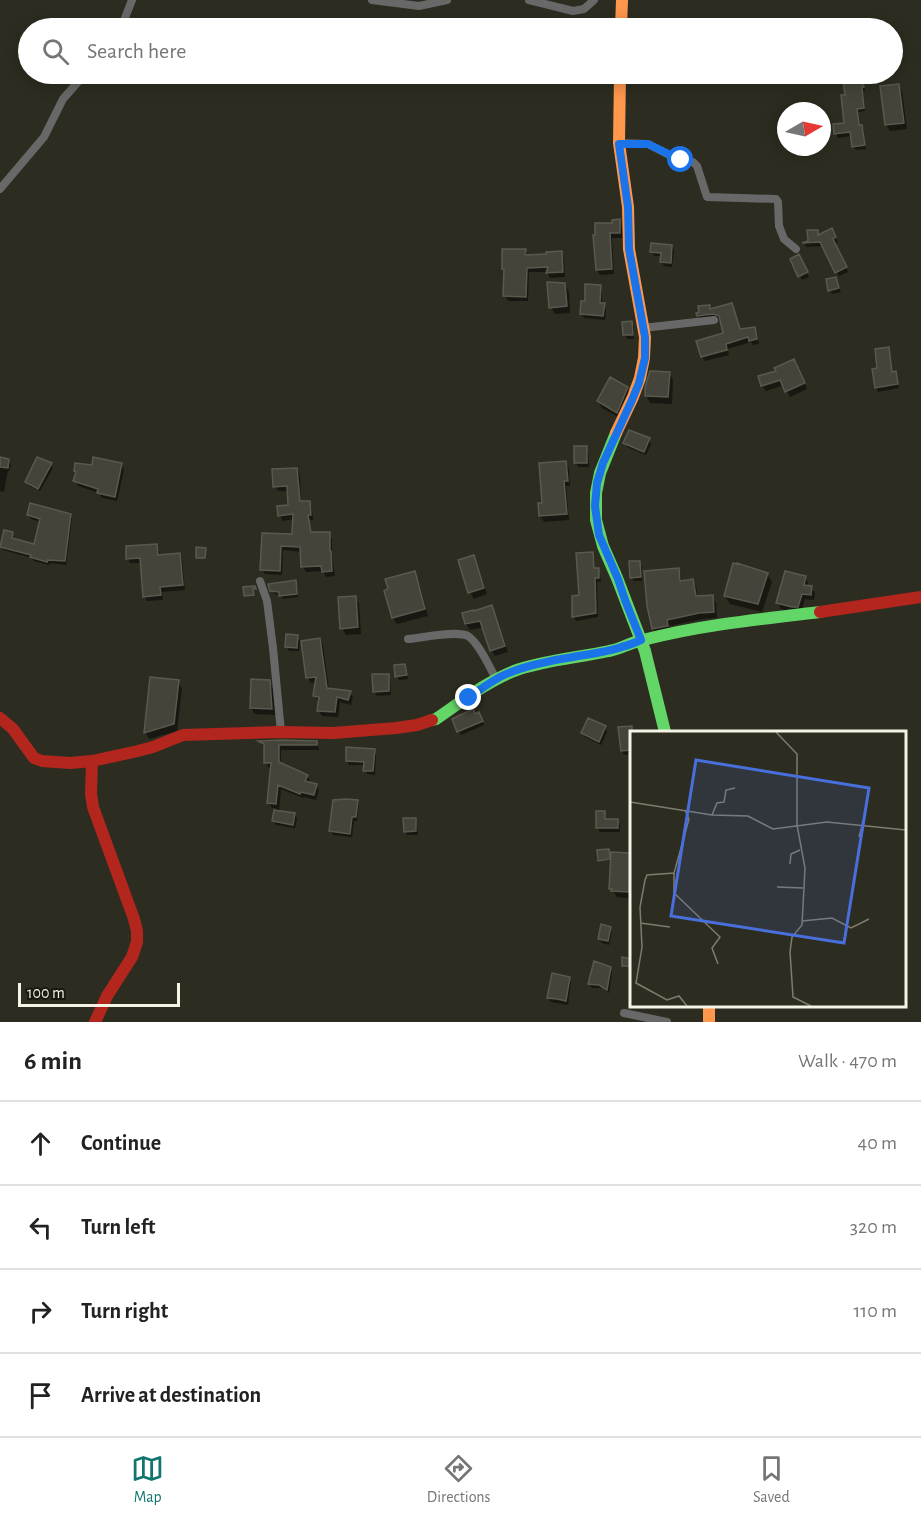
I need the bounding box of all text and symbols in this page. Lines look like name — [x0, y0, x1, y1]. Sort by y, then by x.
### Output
search box — [18, 18, 903, 84]
icon: search — [39, 35, 72, 68]
text: Search here — [87, 40, 186, 62]
north arrow — [777, 102, 831, 156]
route start — [667, 146, 693, 172]
route end — [455, 684, 481, 710]
inset map — [630, 731, 906, 1007]
scale bar — [18, 980, 180, 1008]
text: 100 m — [27, 985, 65, 1001]
text: 6 min — [24, 1048, 82, 1074]
text: Walk · 470 m — [798, 1051, 897, 1071]
icon: ahead — [24, 1127, 57, 1160]
text: Continue — [81, 1132, 161, 1154]
text: 40 m — [858, 1133, 897, 1153]
icon: left — [24, 1211, 57, 1244]
text: Turn left — [81, 1216, 155, 1238]
text: 320 m — [850, 1217, 897, 1237]
icon: right — [24, 1295, 57, 1328]
text: Turn right — [81, 1300, 168, 1322]
text: 110 m — [853, 1301, 897, 1321]
icon: arrive — [24, 1379, 57, 1412]
text: Arrive at destination — [81, 1384, 261, 1406]
tab: Map — [131, 1452, 164, 1507]
tab: Directions — [427, 1452, 491, 1507]
tab: Saved — [753, 1452, 790, 1507]

